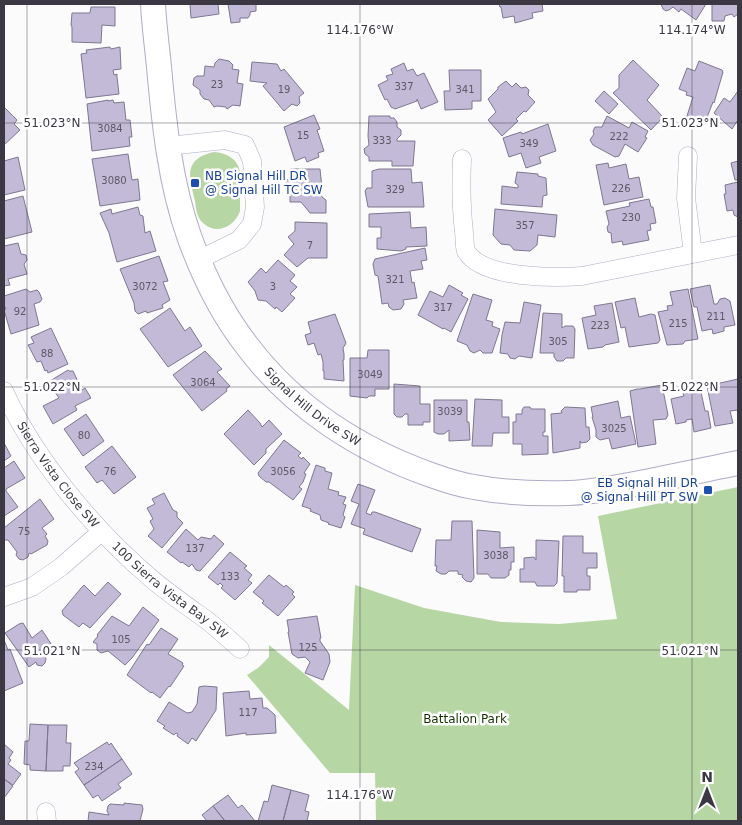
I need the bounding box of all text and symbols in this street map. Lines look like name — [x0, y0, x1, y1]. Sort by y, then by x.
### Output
text: 114.176°W — [326, 23, 394, 37]
text: 114.174°W — [658, 23, 726, 37]
house number: 23 — [211, 79, 223, 90]
house number: 337 — [394, 81, 414, 92]
house number: 19 — [278, 84, 290, 95]
house number: 341 — [455, 84, 475, 95]
text: 51.023°N — [24, 116, 80, 130]
text: 51.023°N — [662, 116, 718, 130]
house number: 3084 — [97, 123, 123, 134]
house number: 15 — [297, 130, 309, 141]
house number: 222 — [609, 131, 629, 142]
house number: 333 — [372, 135, 392, 146]
house number: 349 — [519, 138, 539, 149]
place label: NB Signal Hill DR @ Signal Hill TC SW — [205, 169, 323, 197]
house number: 3080 — [101, 175, 127, 186]
marker: NB Signal Hill DR @ Signal Hill TC SW — [189, 177, 201, 189]
house number: 226 — [611, 183, 631, 194]
house number: 329 — [385, 184, 405, 195]
house number: 230 — [621, 212, 641, 223]
house number: 357 — [515, 220, 535, 231]
house number: 7 — [307, 240, 313, 251]
house number: 321 — [385, 274, 405, 285]
house number: 3072 — [132, 281, 158, 292]
house number: 3 — [270, 281, 276, 292]
house number: 317 — [433, 302, 453, 313]
house number: 92 — [14, 306, 26, 317]
house number: 211 — [706, 311, 726, 322]
house number: 215 — [668, 318, 688, 329]
house number: 223 — [590, 320, 610, 331]
house number: 305 — [548, 336, 568, 347]
house number: 88 — [41, 348, 53, 359]
street label: Signal Hill Drive SW — [261, 365, 363, 449]
house number: 3049 — [357, 369, 383, 380]
house number: 3064 — [190, 377, 216, 388]
text: 51.022°N — [24, 380, 80, 394]
text: 51.022°N — [662, 380, 718, 394]
house number: 3039 — [437, 406, 463, 417]
street label: Sierra Vista Close SW — [14, 419, 102, 531]
house number: 3025 — [601, 423, 627, 434]
house number: 80 — [78, 430, 90, 441]
house number: 76 — [104, 466, 116, 477]
house number: 3056 — [270, 466, 296, 477]
place label: EB Signal Hill DR @ Signal Hill PT SW — [581, 476, 698, 504]
marker: EB Signal Hill DR @ Signal Hill PT SW — [702, 484, 714, 496]
house number: 75 — [18, 526, 30, 537]
street label: 100 Sierra Vista Bay SW — [109, 539, 231, 642]
house number: 137 — [185, 543, 205, 554]
house number: 3038 — [483, 550, 509, 561]
house number: 133 — [220, 571, 240, 582]
house number: 105 — [111, 634, 131, 645]
house number: 125 — [298, 642, 318, 653]
text: 51.021°N — [24, 644, 80, 658]
text: 51.021°N — [662, 644, 718, 658]
house number: 117 — [238, 707, 258, 718]
park label: Battalion Park — [423, 712, 507, 726]
house number: 234 — [84, 761, 104, 772]
north arrow — [682, 765, 732, 815]
text: N — [701, 769, 713, 785]
text: 114.176°W — [326, 788, 394, 802]

